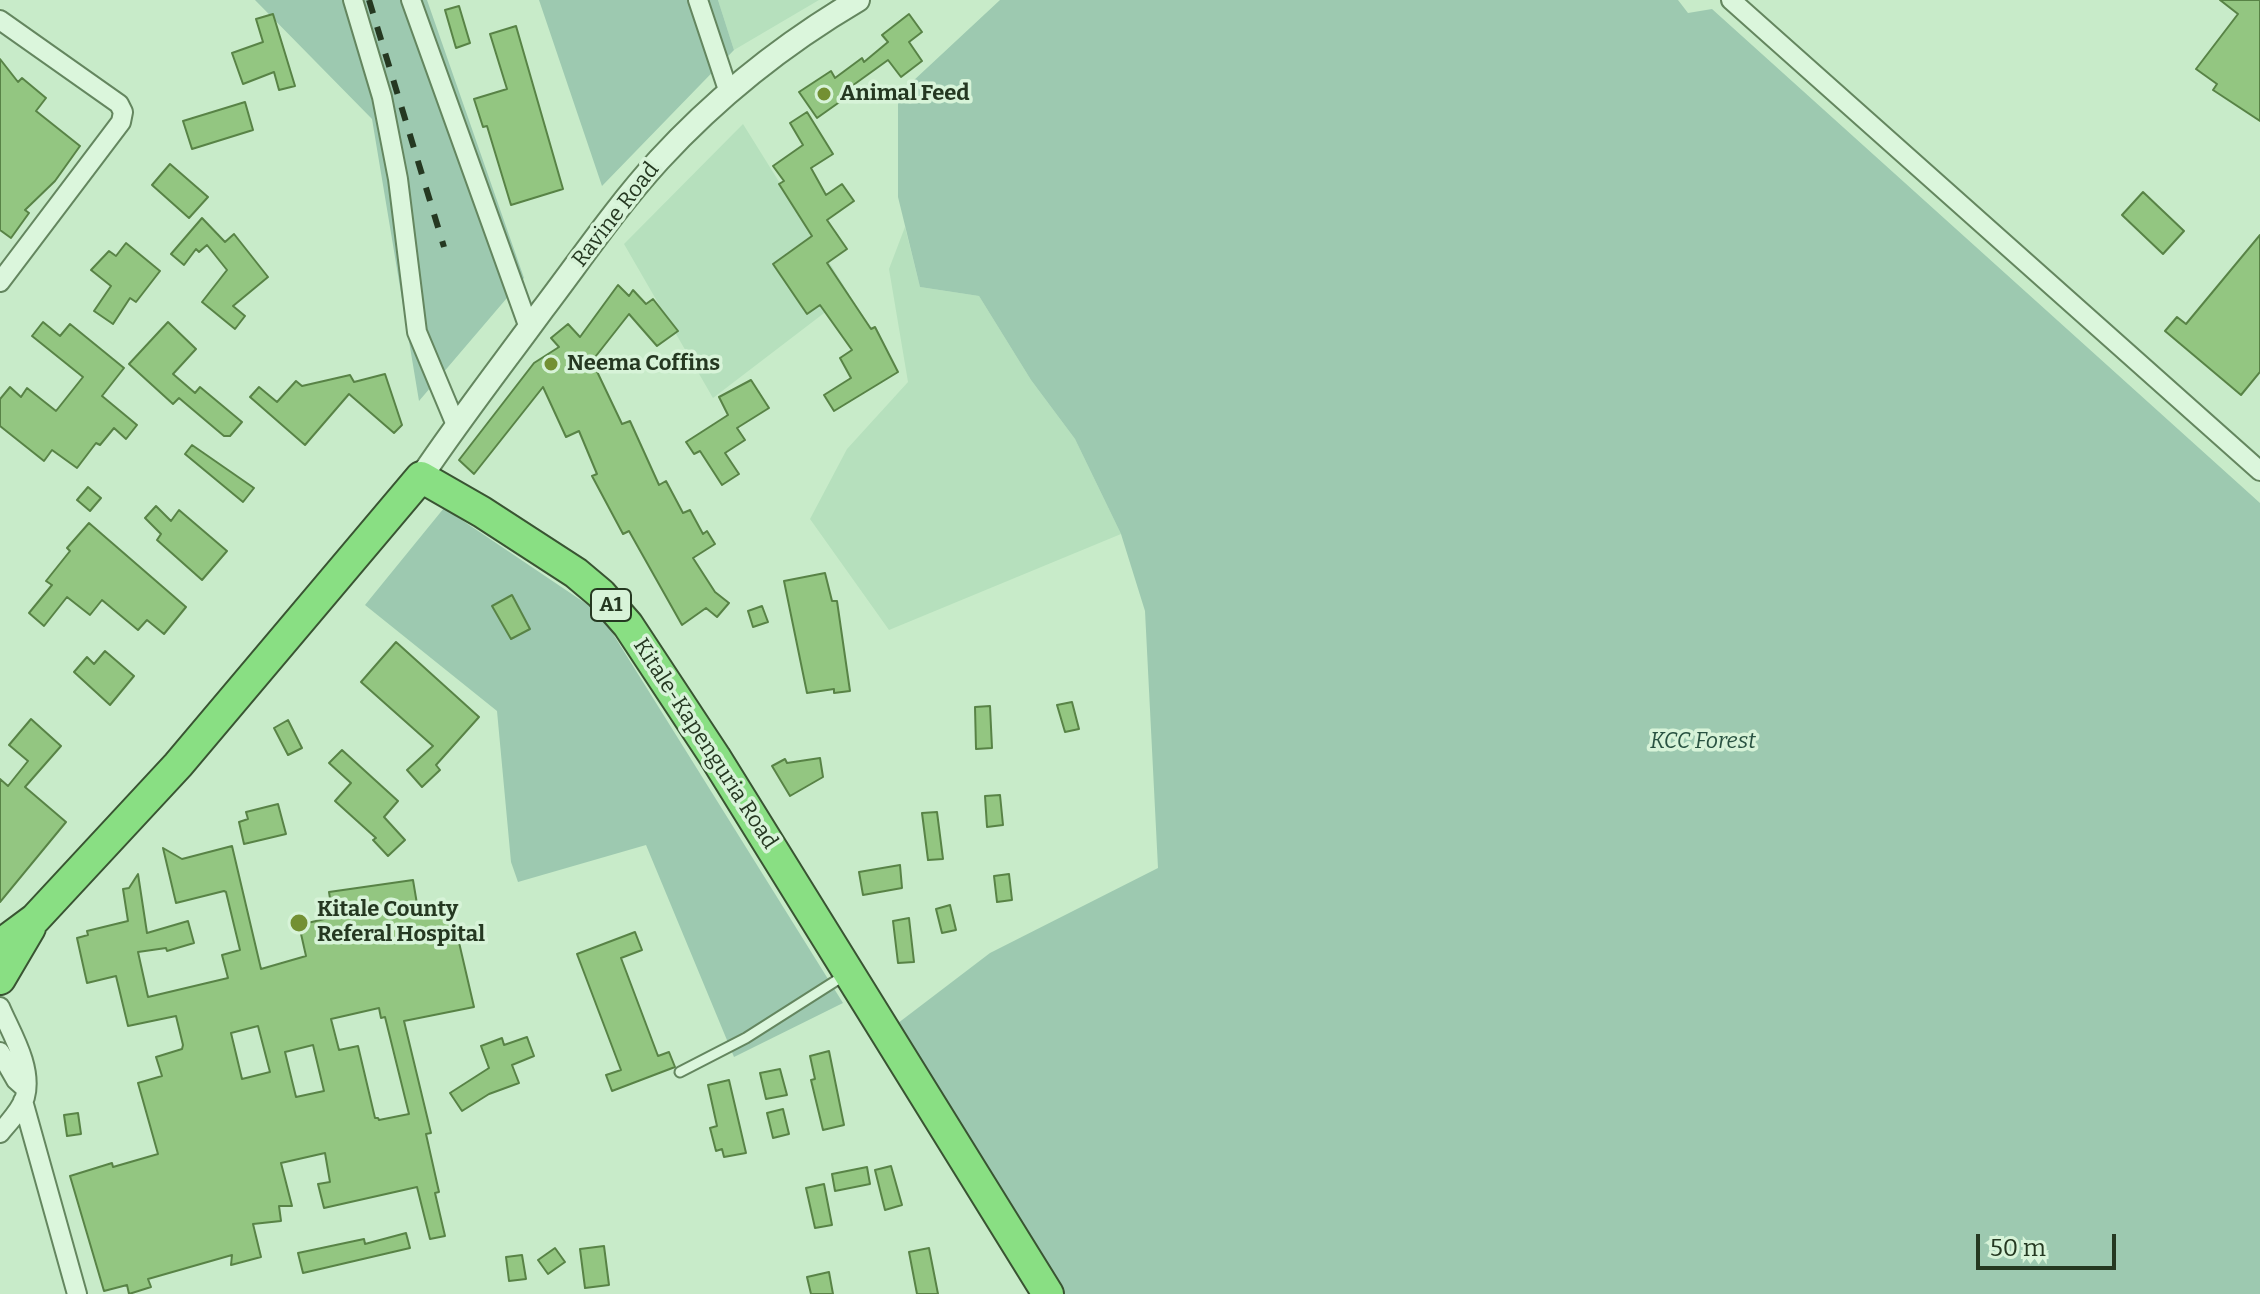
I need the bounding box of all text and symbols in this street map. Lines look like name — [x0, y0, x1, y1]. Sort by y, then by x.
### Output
place label: Animal Feed — [840, 81, 970, 107]
marker: Animal Feed — [815, 85, 833, 103]
street label: Ravine Road — [567, 157, 665, 273]
place label: Neema Coffins — [567, 351, 720, 377]
marker: Neema Coffins — [542, 355, 560, 373]
road number: A1 — [591, 589, 631, 621]
street label: Kitale-Kapenguria Road — [627, 634, 783, 854]
park label: KCC Forest — [1650, 729, 1756, 755]
place label: Kitale County Referal Hospital — [317, 897, 485, 948]
marker: Kitale County Referal Hospital — [288, 912, 310, 934]
scale bar — [1980, 1218, 2120, 1268]
text: 50 m — [1990, 1234, 2046, 1262]

